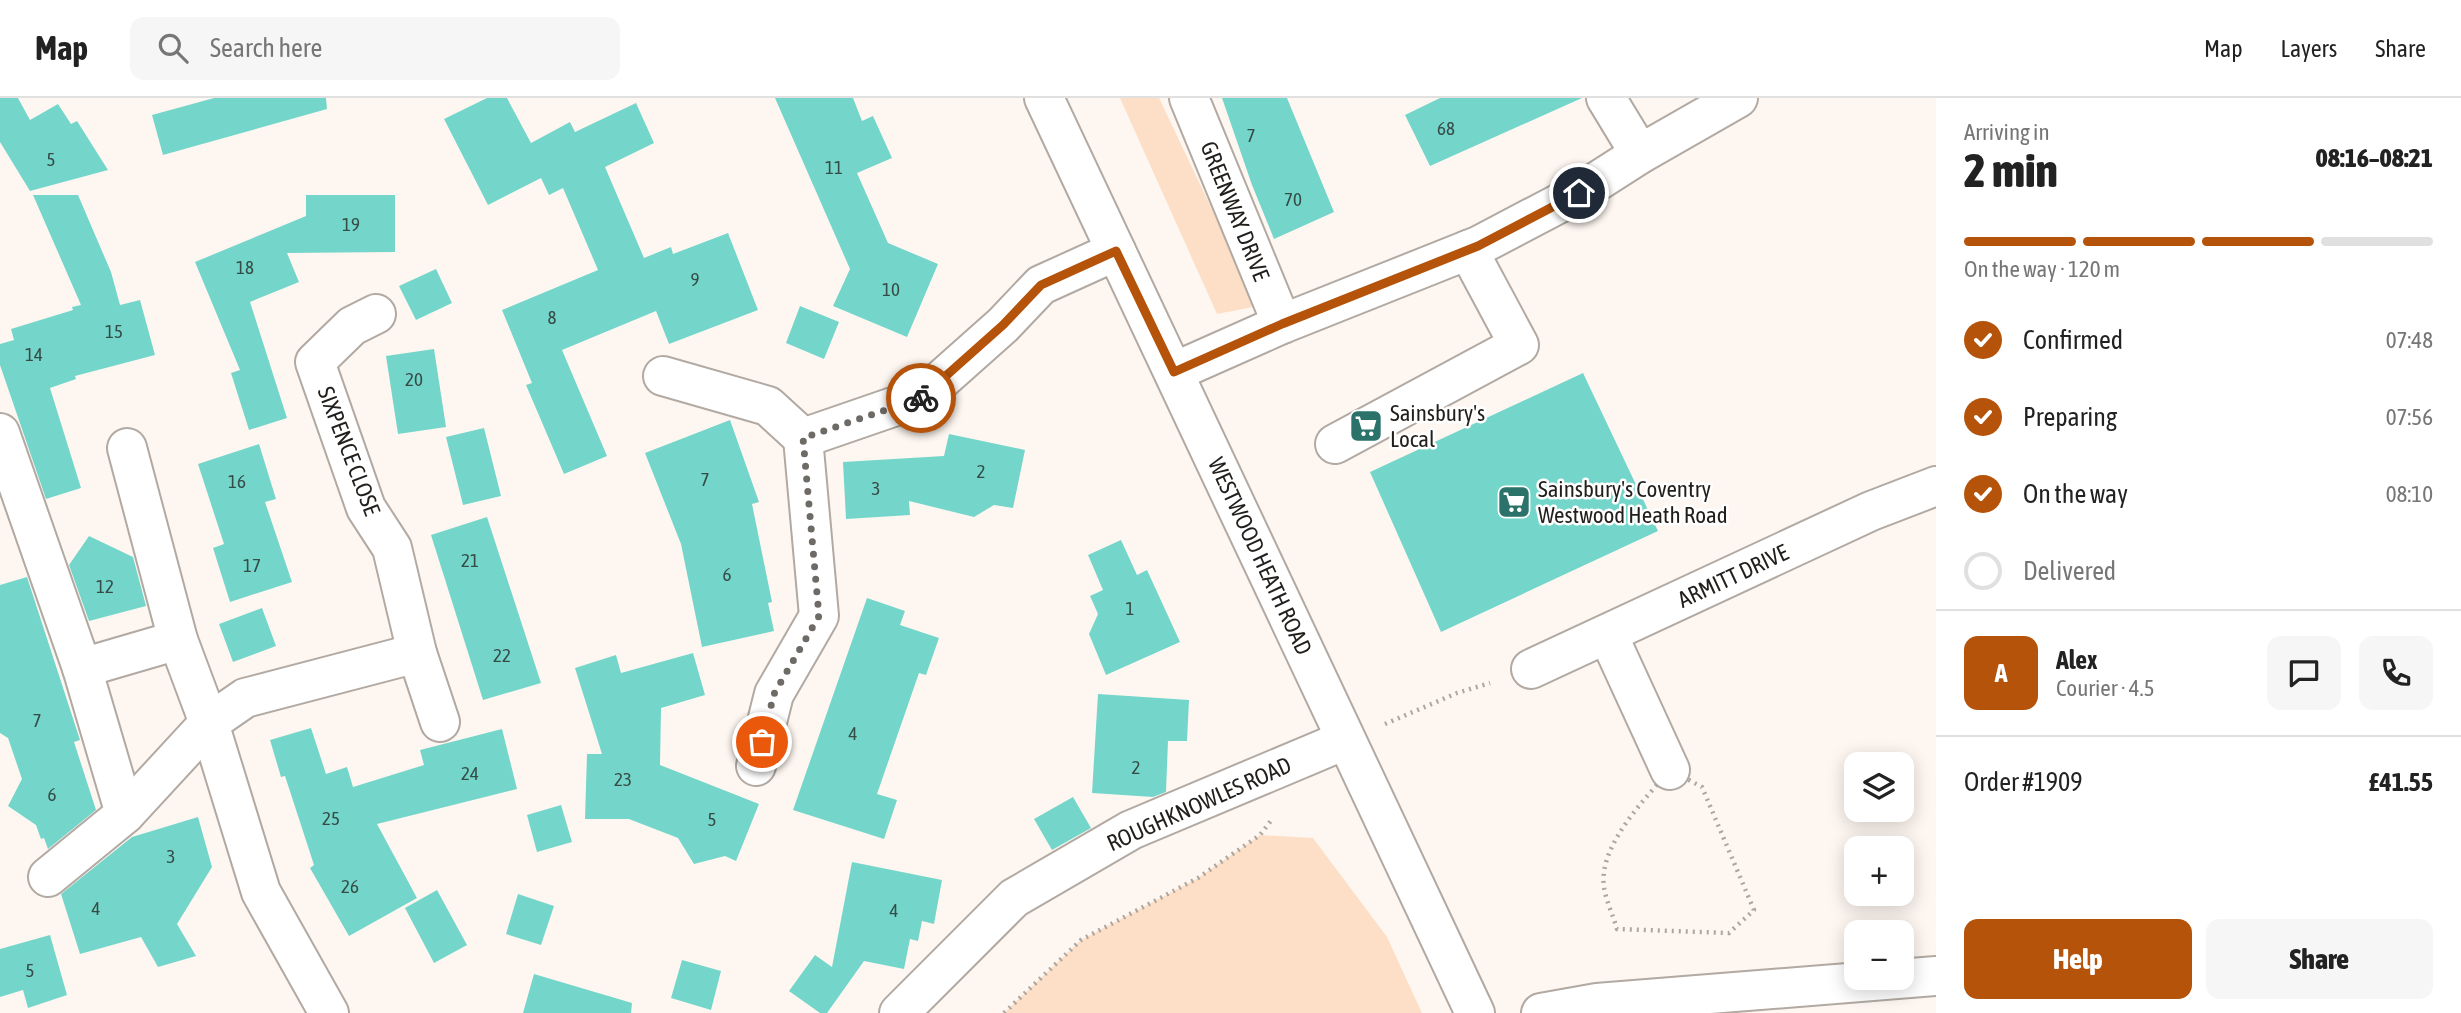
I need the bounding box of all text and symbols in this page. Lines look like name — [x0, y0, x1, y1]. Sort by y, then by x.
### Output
search box — [130, 17, 620, 80]
text: Map — [35, 29, 88, 67]
icon: search — [154, 29, 192, 67]
text: Search here — [210, 33, 322, 63]
text: Map — [2204, 35, 2243, 62]
text: Layers — [2281, 35, 2337, 62]
text: Share — [2375, 35, 2426, 62]
house number: 68 — [1437, 117, 1455, 139]
text: Arriving in — [1964, 119, 2050, 145]
house number: 7 — [1247, 124, 1255, 146]
street label: GREENWAY DRIVE — [1195, 138, 1275, 285]
text: 08:16–08:21 — [2316, 143, 2433, 173]
text: 2 min — [1964, 144, 2058, 197]
house number: 5 — [47, 148, 55, 170]
house number: 11 — [825, 156, 843, 178]
pin — [1549, 163, 1609, 223]
icon: home — [1560, 174, 1598, 212]
house number: 70 — [1284, 188, 1302, 210]
house number: 19 — [342, 213, 360, 235]
house number: 18 — [236, 256, 254, 278]
text: On the way · 120 m — [1964, 256, 2120, 282]
house number: 9 — [691, 268, 700, 290]
house number: 10 — [882, 278, 900, 300]
house number: 8 — [548, 306, 557, 328]
house number: 15 — [105, 320, 123, 342]
icon: check — [1964, 321, 2002, 359]
text: Confirmed — [2023, 325, 2123, 355]
text: 07:48 — [2386, 327, 2433, 353]
house number: 14 — [25, 343, 43, 365]
courier — [886, 363, 956, 433]
house number: 20 — [405, 368, 423, 390]
icon: bike — [902, 379, 940, 417]
street label: SIXPENCE CLOSE — [313, 383, 385, 519]
icon: check — [1964, 398, 2002, 436]
place label: Sainsbury's Local — [1390, 400, 1485, 452]
text: Preparing — [2023, 402, 2117, 432]
text: 07:56 — [2386, 404, 2433, 430]
supermarket icon: Sainsbury's Local — [1347, 407, 1385, 445]
street label: WESTWOOD HEATH ROAD — [1203, 453, 1317, 659]
house number: 2 — [977, 460, 985, 482]
house number: 7 — [701, 468, 709, 490]
house number: 16 — [228, 470, 246, 492]
icon: check — [1964, 475, 2002, 513]
place label: Sainsbury's Coventry Westwood Heath Road — [1538, 476, 1728, 528]
house number: 3 — [872, 477, 880, 499]
text: On the way — [2023, 479, 2128, 509]
text: 08:10 — [2386, 481, 2433, 507]
supermarket icon: Sainsbury's Coventry Westwood Heath Road — [1495, 483, 1533, 521]
street label: ARMITT DRIVE — [1674, 539, 1792, 613]
house number: 21 — [461, 549, 479, 571]
house number: 17 — [243, 554, 261, 576]
text: Delivered — [2023, 556, 2116, 586]
house number: 6 — [723, 563, 732, 585]
house number: 12 — [96, 575, 114, 597]
house number: 1 — [1126, 597, 1134, 619]
button: chat — [2267, 636, 2341, 710]
button: phone — [2359, 636, 2433, 710]
house number: 22 — [493, 644, 511, 666]
text: Alex — [2056, 645, 2097, 675]
text: A — [1995, 658, 2007, 688]
text: Courier · 4.5 — [2056, 675, 2155, 701]
house number: 7 — [33, 709, 41, 731]
pin — [732, 712, 792, 772]
house number: 4 — [849, 722, 858, 744]
icon: bag — [743, 723, 781, 761]
street label: ROUGHKNOWLES ROAD — [1103, 752, 1295, 856]
map controls — [1844, 752, 1914, 990]
button: layers — [1844, 752, 1914, 822]
house number: 2 — [1132, 756, 1140, 778]
house number: 24 — [461, 762, 479, 784]
text: Order #1909 — [1964, 767, 2083, 797]
text: £41.55 — [2369, 767, 2433, 797]
house number: 23 — [614, 768, 632, 790]
house number: 6 — [48, 783, 57, 805]
house number: 25 — [322, 807, 340, 829]
house number: 5 — [708, 808, 716, 830]
button: + — [1844, 836, 1914, 906]
house number: 3 — [167, 845, 175, 867]
house number: 26 — [341, 875, 359, 897]
house number: 4 — [92, 897, 101, 919]
house number: 4 — [890, 899, 899, 921]
button: Help — [1964, 919, 2192, 999]
button: Share — [2206, 919, 2433, 999]
button: − — [1844, 920, 1914, 990]
house number: 5 — [26, 959, 34, 981]

